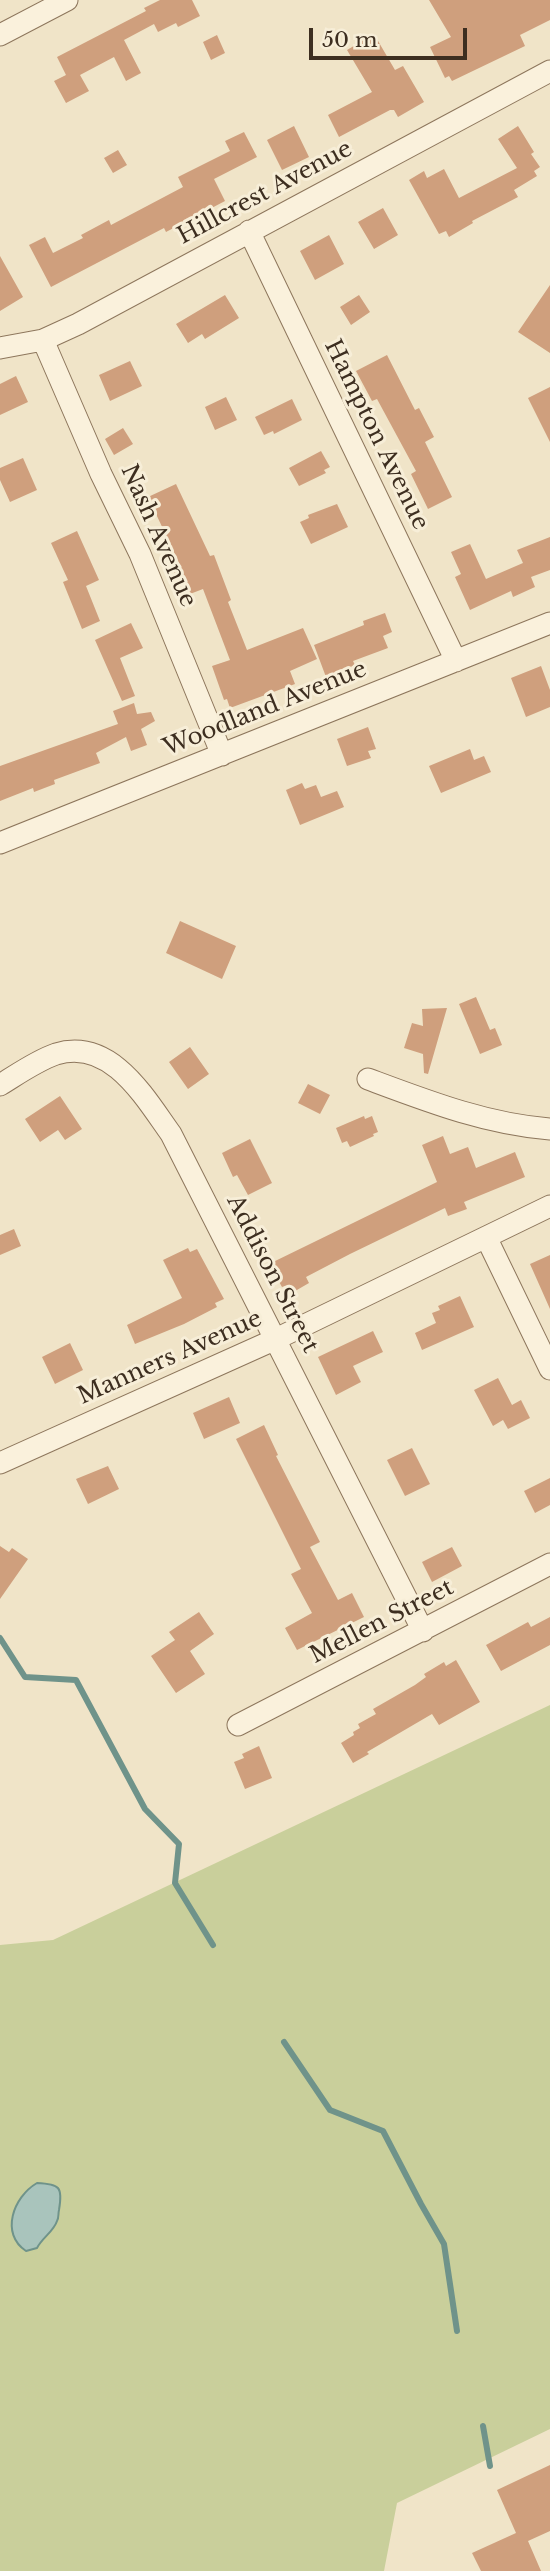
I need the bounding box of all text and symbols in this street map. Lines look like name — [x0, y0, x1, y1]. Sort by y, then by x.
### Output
scale bar — [312, 14, 470, 58]
text: 50 m — [322, 27, 377, 53]
street label: Hillcrest Avenue — [173, 135, 357, 251]
street label: Hampton Avenue — [318, 335, 434, 535]
street label: Nash Avenue — [114, 460, 202, 612]
street label: Woodland Avenue — [159, 656, 371, 762]
street label: Addison Street — [220, 1190, 324, 1358]
street label: Manners Avenue — [74, 1305, 266, 1411]
street label: Mellen Street — [306, 1574, 458, 1670]

